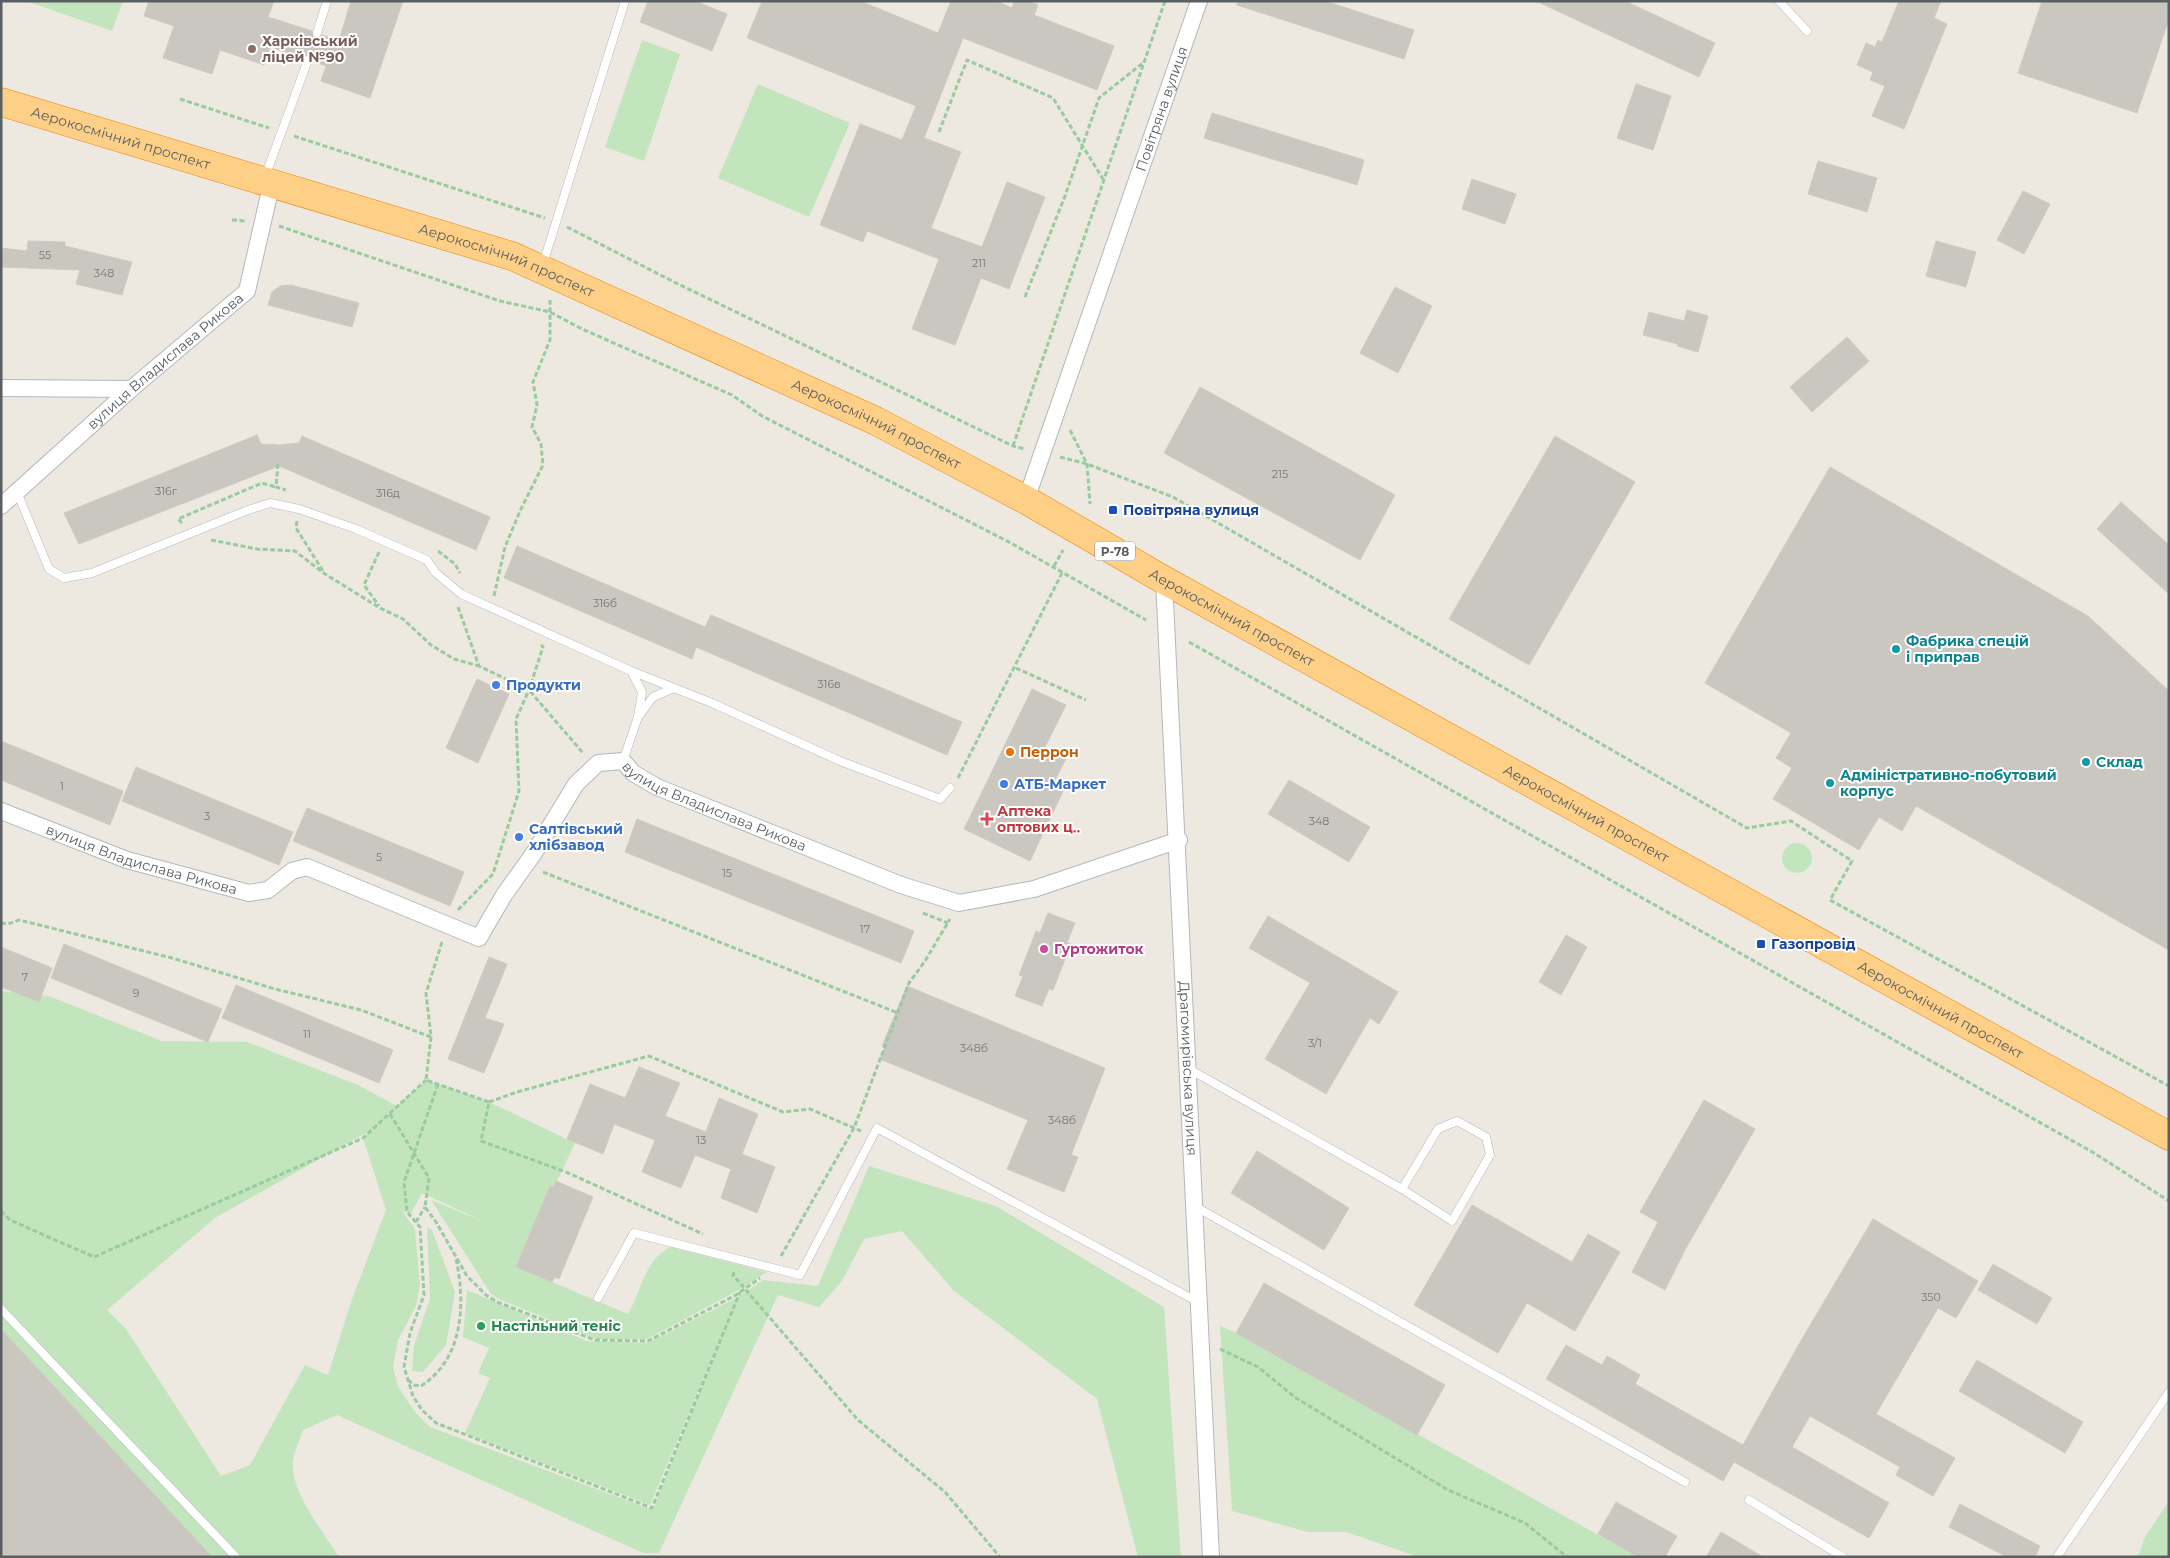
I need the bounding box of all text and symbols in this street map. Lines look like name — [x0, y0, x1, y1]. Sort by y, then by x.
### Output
place label: Харківський ліцей №90 — [262, 32, 358, 66]
marker: Харківський ліцей №90 — [246, 43, 258, 55]
street label: Повітряна вулиця — [1132, 44, 1192, 174]
street label: Аерокосмічний проспект — [29, 103, 213, 174]
street label: Аерокосмічний проспект — [417, 219, 598, 301]
house number: 55 — [39, 248, 51, 262]
house number: 211 — [972, 256, 986, 270]
house number: 348 — [94, 266, 114, 280]
street label: вулиця Владислава Рикова — [83, 289, 247, 433]
street label: Аерокосмічний проспект — [789, 375, 964, 473]
house number: 215 — [1272, 467, 1288, 481]
house number: 316г — [155, 484, 178, 498]
house number: 316д — [376, 486, 400, 500]
place label: Повітряна вулиця — [1123, 501, 1259, 519]
marker: Повітряна вулиця — [1107, 504, 1119, 516]
road number: Р-78 — [1095, 542, 1135, 560]
street label: Аерокосмічний проспект — [1146, 564, 1318, 671]
house number: 316б — [593, 596, 617, 610]
place label: Фабрика спецій і приправ — [1906, 632, 2029, 666]
marker: Фабрика спецій і приправ — [1890, 643, 1902, 655]
place label: Продукти — [506, 676, 581, 694]
house number: 316в — [817, 677, 841, 691]
marker: Продукти — [490, 679, 502, 691]
place label: Перрон — [1020, 743, 1079, 761]
marker: Перрон — [1004, 746, 1016, 758]
place label: Склад — [2096, 753, 2143, 771]
marker: Склад — [2080, 756, 2092, 768]
street label: вулиця Владислава Рикова — [618, 758, 809, 855]
street label: Аерокосмічний проспект — [1500, 761, 1673, 867]
place label: Адміністративно-побутовий корпус — [1840, 766, 2057, 800]
place label: АТБ-Маркет — [1014, 775, 1107, 793]
marker: Адміністративно-побутовий корпус — [1824, 777, 1836, 789]
marker: АТБ-Маркет — [998, 778, 1010, 790]
house number: 1 — [60, 779, 64, 793]
place label: Аптека оптових ц‥ — [997, 802, 1080, 836]
house number: 3 — [204, 809, 210, 823]
marker: Аптека оптових ц‥ — [981, 813, 993, 825]
house number: 348 — [1309, 814, 1329, 828]
street label: вулиця Владислава Рикова — [43, 820, 239, 898]
place label: Салтівський хлібзавод — [529, 820, 623, 854]
marker: Салтівський хлібзавод — [513, 831, 525, 843]
house number: 5 — [376, 850, 382, 864]
house number: 15 — [722, 866, 732, 880]
house number: 17 — [860, 922, 870, 936]
place label: Газопровiд — [1771, 935, 1856, 953]
marker: Газопровiд — [1755, 938, 1767, 950]
place label: Гуртожиток — [1054, 940, 1144, 958]
marker: Гуртожиток — [1038, 943, 1050, 955]
street label: Аерокосмічний проспект — [1855, 957, 2027, 1063]
house number: 7 — [22, 970, 28, 984]
street label: Драгомирівська вулиця — [1175, 981, 1201, 1156]
house number: 9 — [133, 986, 140, 1000]
house number: 11 — [303, 1027, 311, 1041]
house number: 3/1 — [1308, 1036, 1322, 1050]
house number: 348б — [960, 1041, 988, 1055]
house number: 348б — [1048, 1113, 1076, 1127]
house number: 13 — [696, 1133, 706, 1147]
house number: 350 — [1921, 1290, 1941, 1304]
place label: Настільний теніс — [491, 1317, 621, 1335]
marker: Настільний теніс — [475, 1320, 487, 1332]

